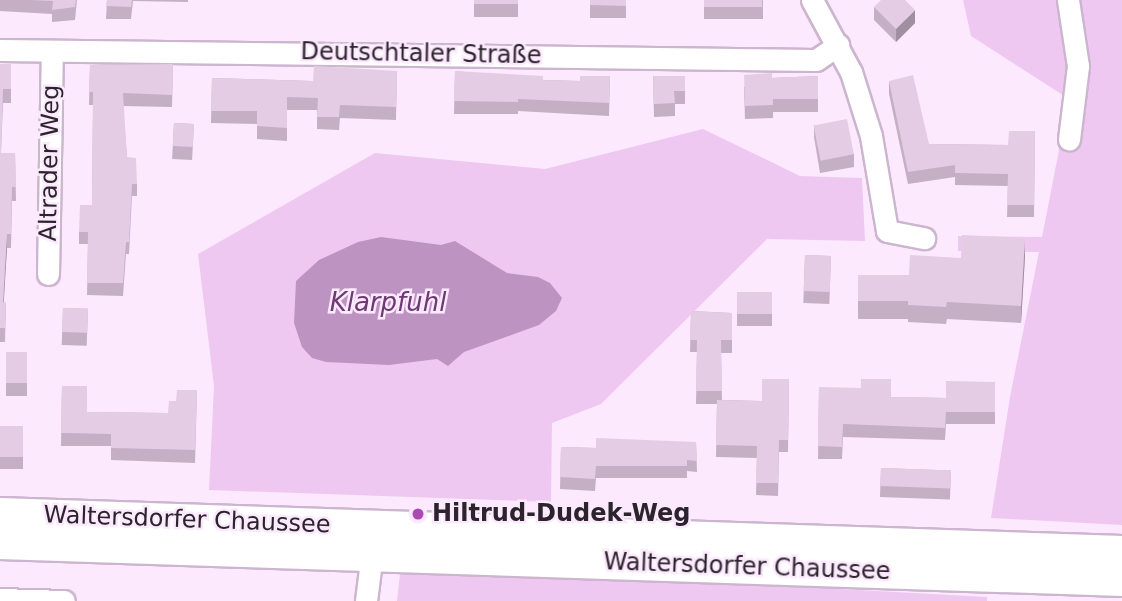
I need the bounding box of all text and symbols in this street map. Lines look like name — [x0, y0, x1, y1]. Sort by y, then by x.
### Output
street label: Deutschtaler Straße — [300, 37, 542, 71]
street label: Altrader Weg — [34, 84, 66, 242]
water label: Klarpfuhl — [330, 287, 446, 319]
place label: Hiltrud-Dudek-Weg — [432, 500, 690, 528]
street label: Waltersdorfer Chaussee — [43, 501, 331, 539]
marker: Hiltrud-Dudek-Weg — [410, 506, 426, 522]
street label: Waltersdorfer Chaussee — [603, 548, 891, 586]

